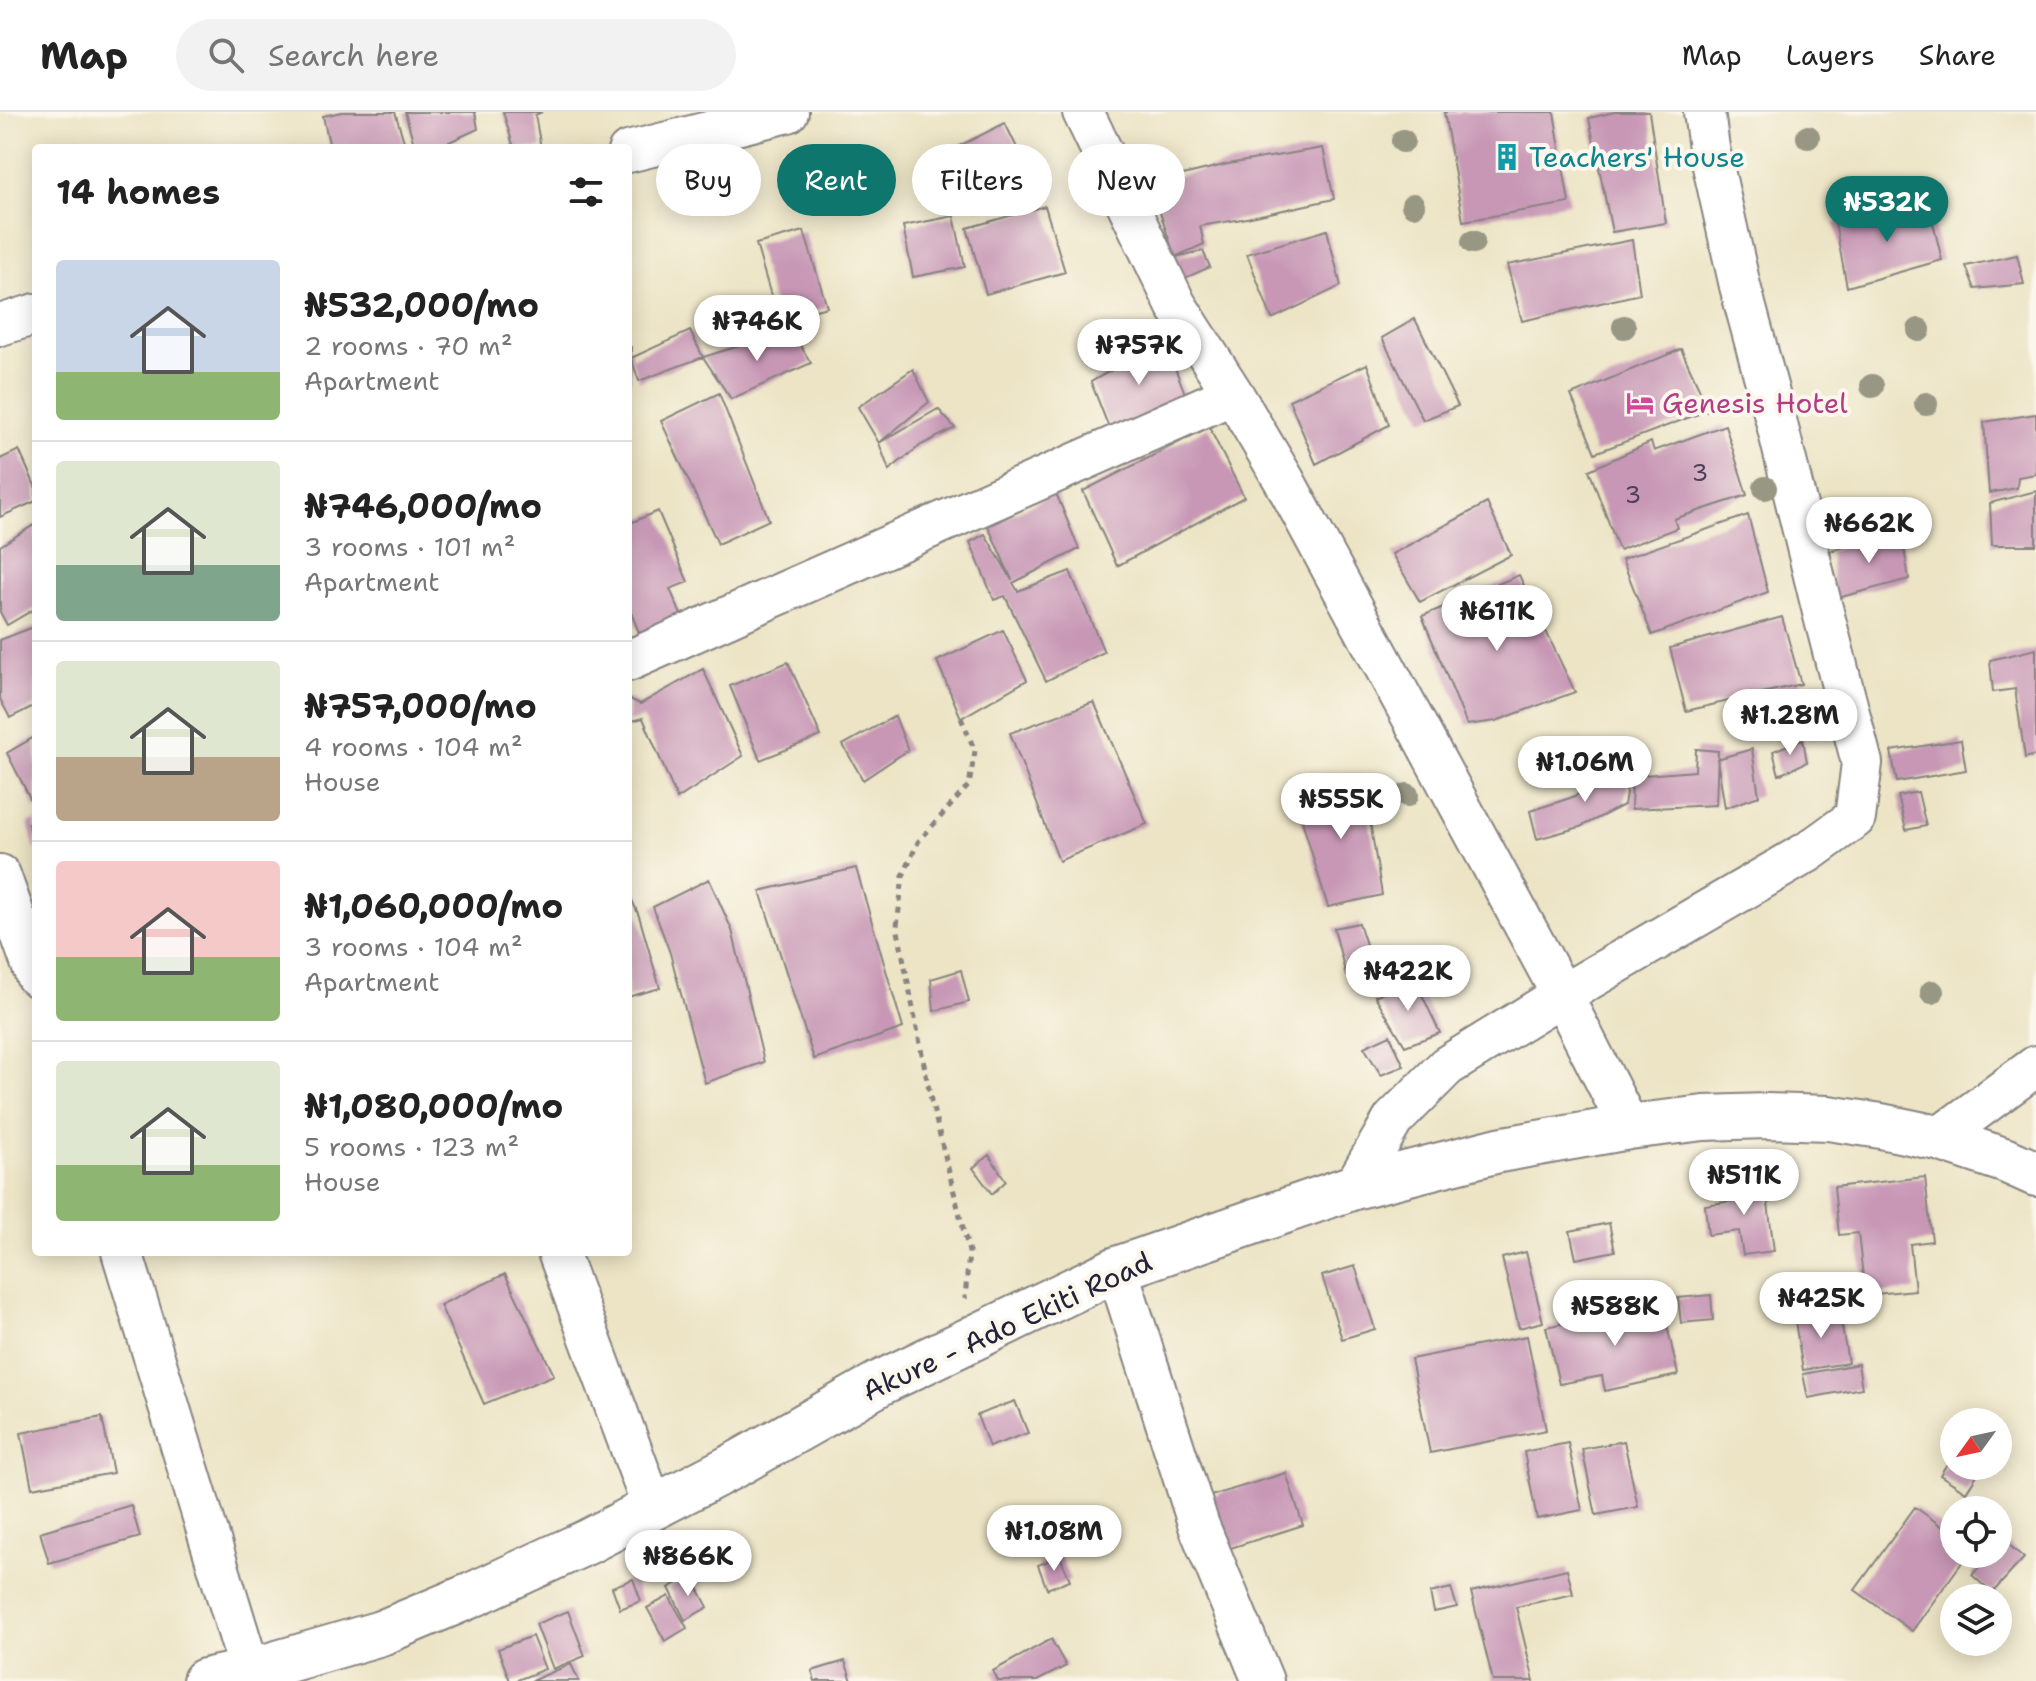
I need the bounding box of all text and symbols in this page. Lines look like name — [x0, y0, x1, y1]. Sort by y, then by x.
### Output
search box — [176, 19, 736, 91]
text: Map — [40, 30, 128, 81]
icon: search — [204, 33, 248, 77]
text: Search here — [268, 35, 439, 76]
text: Map — [1682, 36, 1742, 74]
text: Layers — [1786, 36, 1875, 74]
text: Share — [1919, 36, 1996, 74]
place label: Teachers' House — [1529, 138, 1745, 176]
building icon: Teachers' House — [1492, 142, 1522, 172]
chip: Buy — [656, 144, 761, 216]
chip: Rent — [777, 144, 896, 216]
chip: Filters — [912, 144, 1052, 216]
chip: New — [1068, 144, 1185, 216]
text: 14 homes — [56, 169, 220, 215]
icon: filters — [564, 170, 608, 214]
pin: ₦532K — [1831, 176, 1943, 244]
text: ₦532K — [1843, 184, 1931, 219]
text: ₦532,000/mo — [304, 282, 539, 328]
icon: home — [120, 292, 216, 388]
pin: ₦746K — [701, 295, 813, 363]
text: ₦746K — [712, 303, 802, 338]
pin: ₦757K — [1083, 319, 1195, 387]
text: ₦757K — [1095, 327, 1183, 362]
text: 2 rooms · 70 m² — [304, 328, 513, 363]
text: Apartment — [304, 363, 440, 398]
place label: Genesis Hotel — [1662, 384, 1848, 422]
hotel icon: Genesis Hotel — [1625, 388, 1655, 418]
house number: 3 — [1692, 457, 1708, 489]
house number: 3 — [1625, 479, 1641, 511]
text: ₦746,000/mo — [304, 483, 542, 529]
icon: home — [120, 493, 216, 589]
pin: ₦662K — [1813, 497, 1925, 565]
text: ₦662K — [1824, 505, 1914, 540]
text: 3 rooms · 101 m² — [304, 529, 515, 564]
text: Apartment — [304, 564, 440, 599]
pin: ₦611K — [1441, 585, 1553, 653]
text: ₦611K — [1460, 593, 1535, 628]
text: ₦757,000/mo — [304, 683, 537, 729]
pin: ₦1.28M — [1725, 689, 1855, 757]
icon: home — [120, 693, 216, 789]
text: ₦1.28M — [1741, 697, 1839, 732]
text: 4 rooms · 104 m² — [304, 729, 523, 764]
pin: ₦1.06M — [1520, 736, 1650, 804]
text: ₦1.06M — [1536, 744, 1634, 779]
text: House — [304, 764, 380, 799]
pin: ₦555K — [1285, 773, 1397, 841]
text: ₦555K — [1299, 781, 1383, 816]
text: ₦1,060,000/mo — [304, 883, 563, 929]
icon: home — [120, 893, 216, 989]
text: 3 rooms · 104 m² — [304, 929, 523, 964]
pin: ₦422K — [1352, 945, 1464, 1013]
text: ₦422K — [1364, 953, 1452, 988]
text: Apartment — [304, 964, 440, 999]
text: ₦1,080,000/mo — [304, 1083, 563, 1129]
icon: home — [120, 1093, 216, 1189]
text: 5 rooms · 123 m² — [304, 1129, 519, 1164]
pin: ₦511K — [1688, 1149, 1800, 1217]
text: ₦511K — [1707, 1157, 1781, 1192]
text: House — [304, 1164, 380, 1199]
street label: Akure - Ado Ekiti Road — [856, 1242, 1158, 1410]
pin: ₦425K — [1765, 1272, 1877, 1340]
pin: ₦588K — [1559, 1280, 1671, 1348]
text: ₦425K — [1777, 1280, 1865, 1315]
text: ₦588K — [1571, 1288, 1659, 1323]
north arrow — [1940, 1408, 2012, 1480]
map controls — [1940, 1408, 2012, 1656]
button: locate — [1940, 1496, 2012, 1568]
pin: ₦1.08M — [989, 1505, 1119, 1573]
text: ₦1.08M — [1005, 1513, 1103, 1548]
pin: ₦866K — [632, 1530, 744, 1598]
text: ₦866K — [643, 1538, 733, 1573]
button: layers — [1940, 1584, 2012, 1656]

